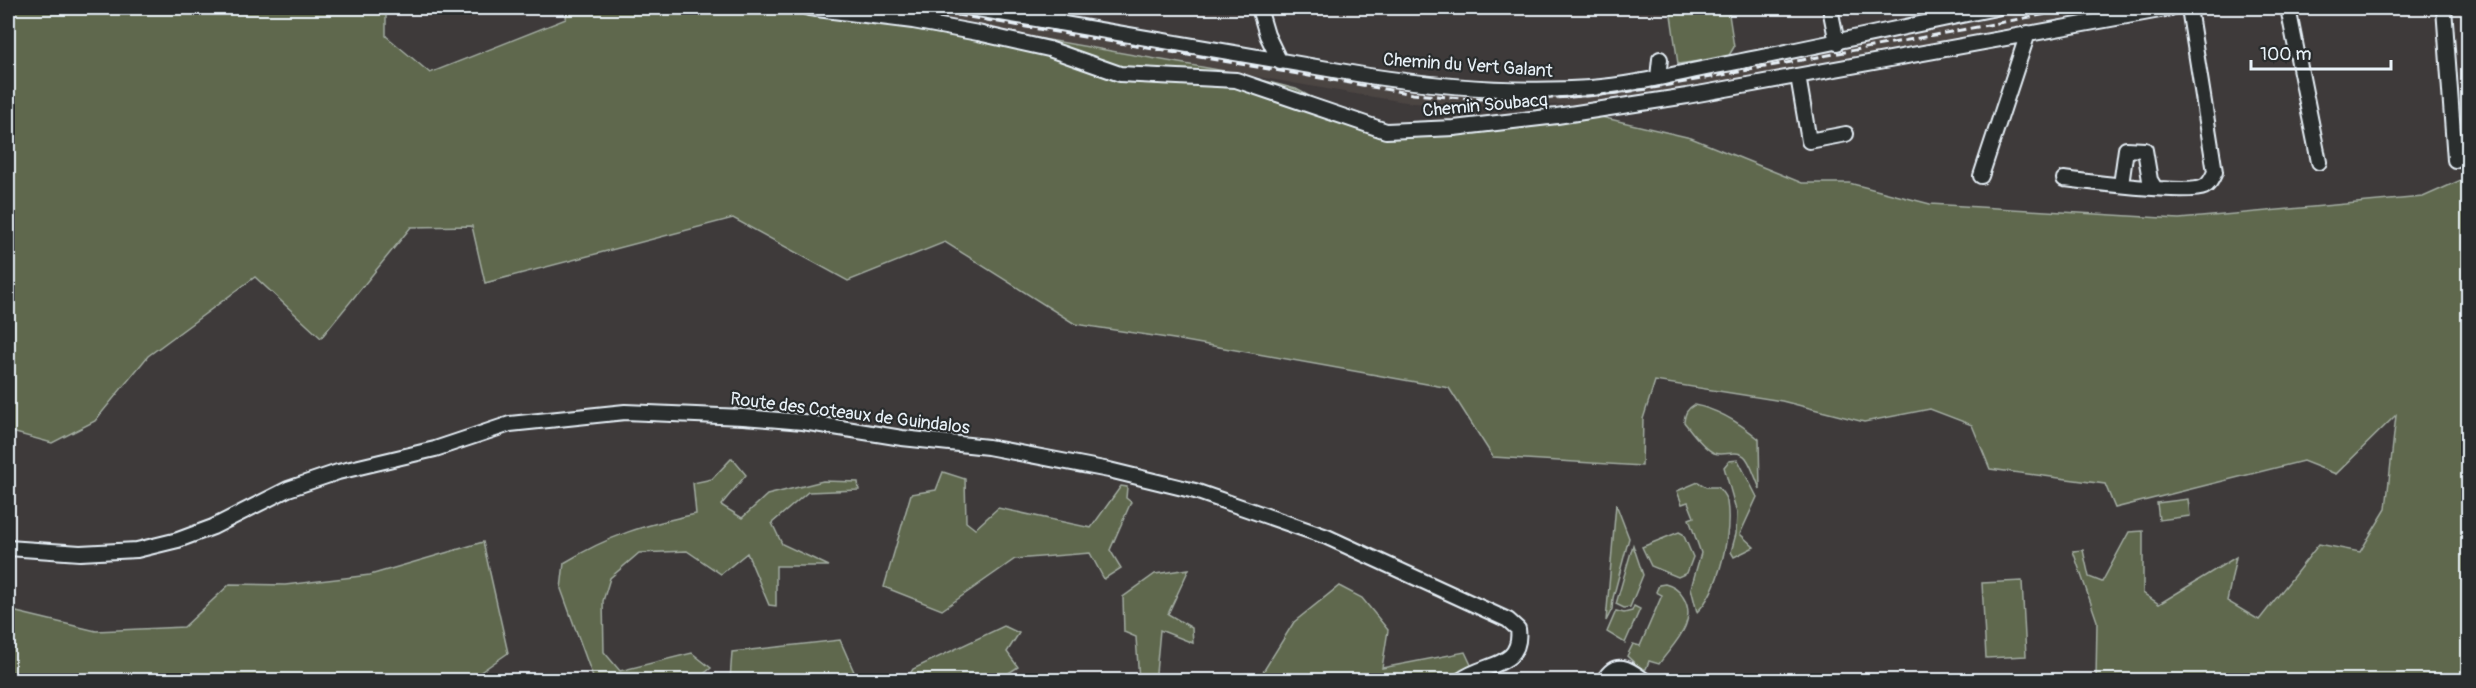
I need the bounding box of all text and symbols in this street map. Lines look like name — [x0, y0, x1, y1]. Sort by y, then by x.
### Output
scale bar — [2251, 33, 2390, 71]
text: 100 m — [2260, 43, 2312, 66]
street label: Chemin du Vert Galant — [1382, 48, 1554, 83]
street label: Chemin Soubacq — [1422, 89, 1549, 122]
street label: Route des Coteaux de Guindalos — [729, 387, 971, 440]

